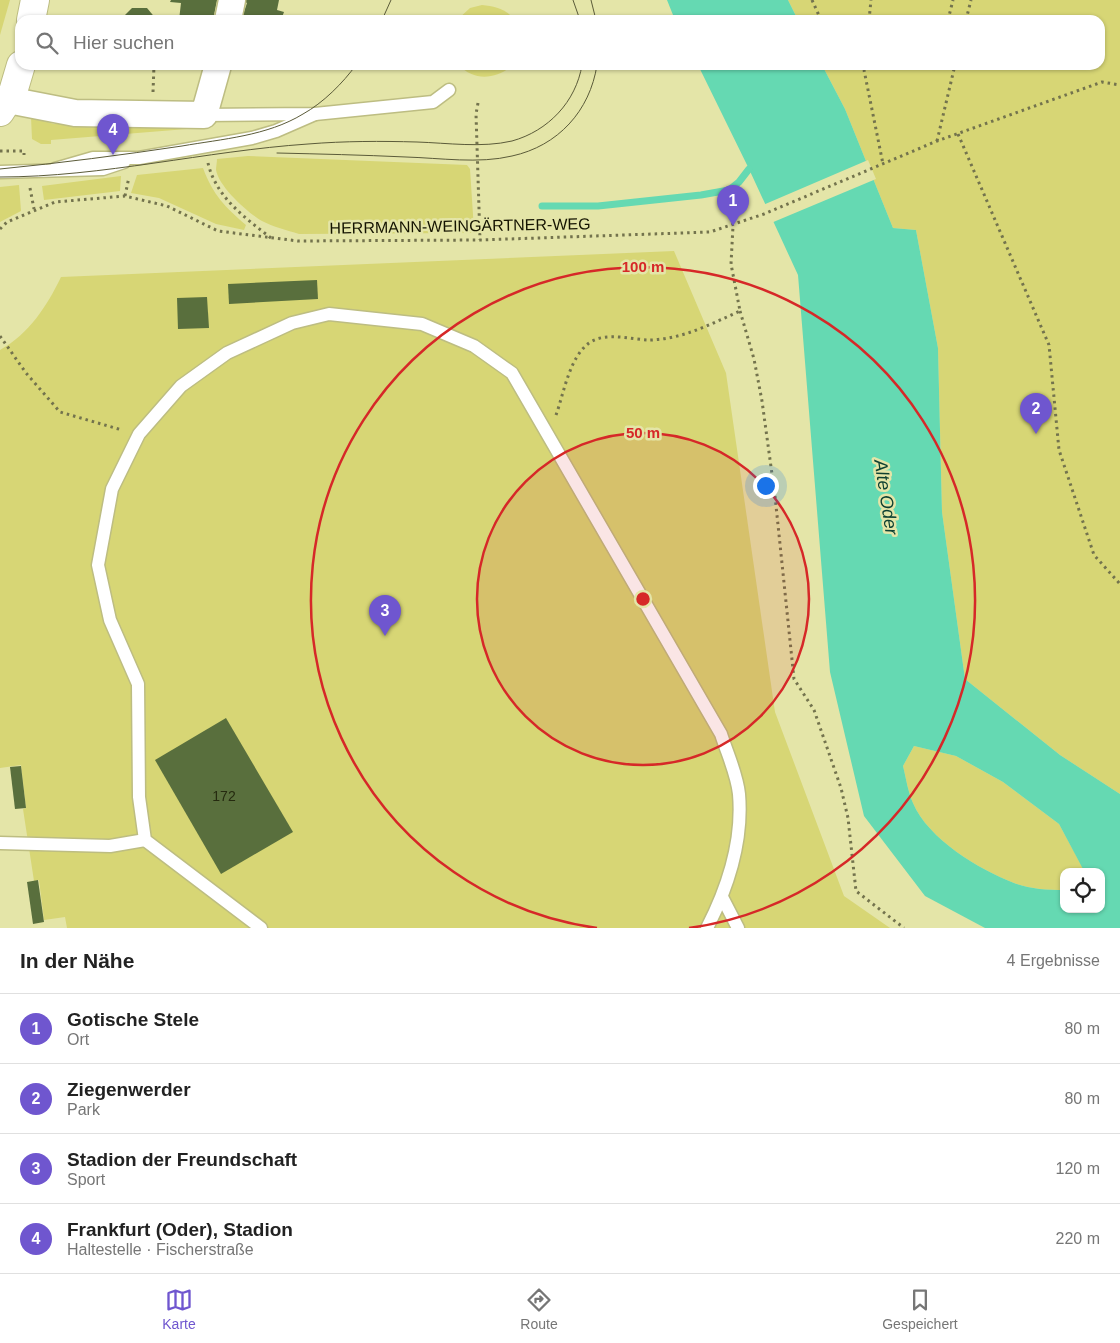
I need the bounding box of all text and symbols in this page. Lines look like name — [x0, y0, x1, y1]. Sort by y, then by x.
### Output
search box — [15, 15, 1105, 70]
icon: search — [33, 29, 61, 57]
text: Hier suchen — [73, 32, 174, 53]
pin: 4 — [97, 114, 129, 155]
pin: 1 — [717, 185, 749, 226]
street label: HERRMANN-WEINGÄRTNER-WEG — [329, 215, 591, 237]
text: 100 m — [622, 258, 664, 275]
pin: 2 — [1020, 393, 1052, 434]
text: 50 m — [626, 424, 660, 441]
water label: Alte Oder — [870, 457, 902, 537]
your location — [753, 473, 779, 499]
centre of rings — [634, 590, 652, 608]
pin: 3 — [369, 595, 401, 636]
house number: 172 — [212, 788, 236, 804]
map controls — [1060, 868, 1105, 913]
button: locate — [1060, 868, 1105, 913]
text: In der Nähe — [20, 949, 134, 972]
text: 4 Ergebnisse — [1007, 952, 1100, 969]
text: Gotische Stele — [67, 1009, 199, 1030]
text: 1 — [32, 1020, 40, 1037]
text: 80 m — [1064, 1020, 1100, 1037]
text: Ort — [67, 1031, 89, 1048]
text: Ziegenwerder — [67, 1079, 191, 1100]
text: 2 — [32, 1090, 40, 1107]
text: 80 m — [1064, 1090, 1100, 1107]
text: Park — [67, 1101, 100, 1118]
text: Stadion der Freundschaft — [67, 1149, 297, 1170]
text: 3 — [32, 1160, 40, 1177]
text: 120 m — [1056, 1160, 1100, 1177]
text: Sport — [67, 1171, 105, 1188]
text: Frankfurt (Oder), Stadion — [67, 1219, 293, 1240]
text: 4 — [32, 1230, 40, 1247]
text: 220 m — [1056, 1230, 1100, 1247]
text: Haltestelle · Fischerstraße — [67, 1241, 254, 1258]
tab: Karte — [162, 1286, 196, 1332]
tab: Route — [520, 1286, 558, 1332]
tab: Gespeichert — [882, 1286, 958, 1332]

